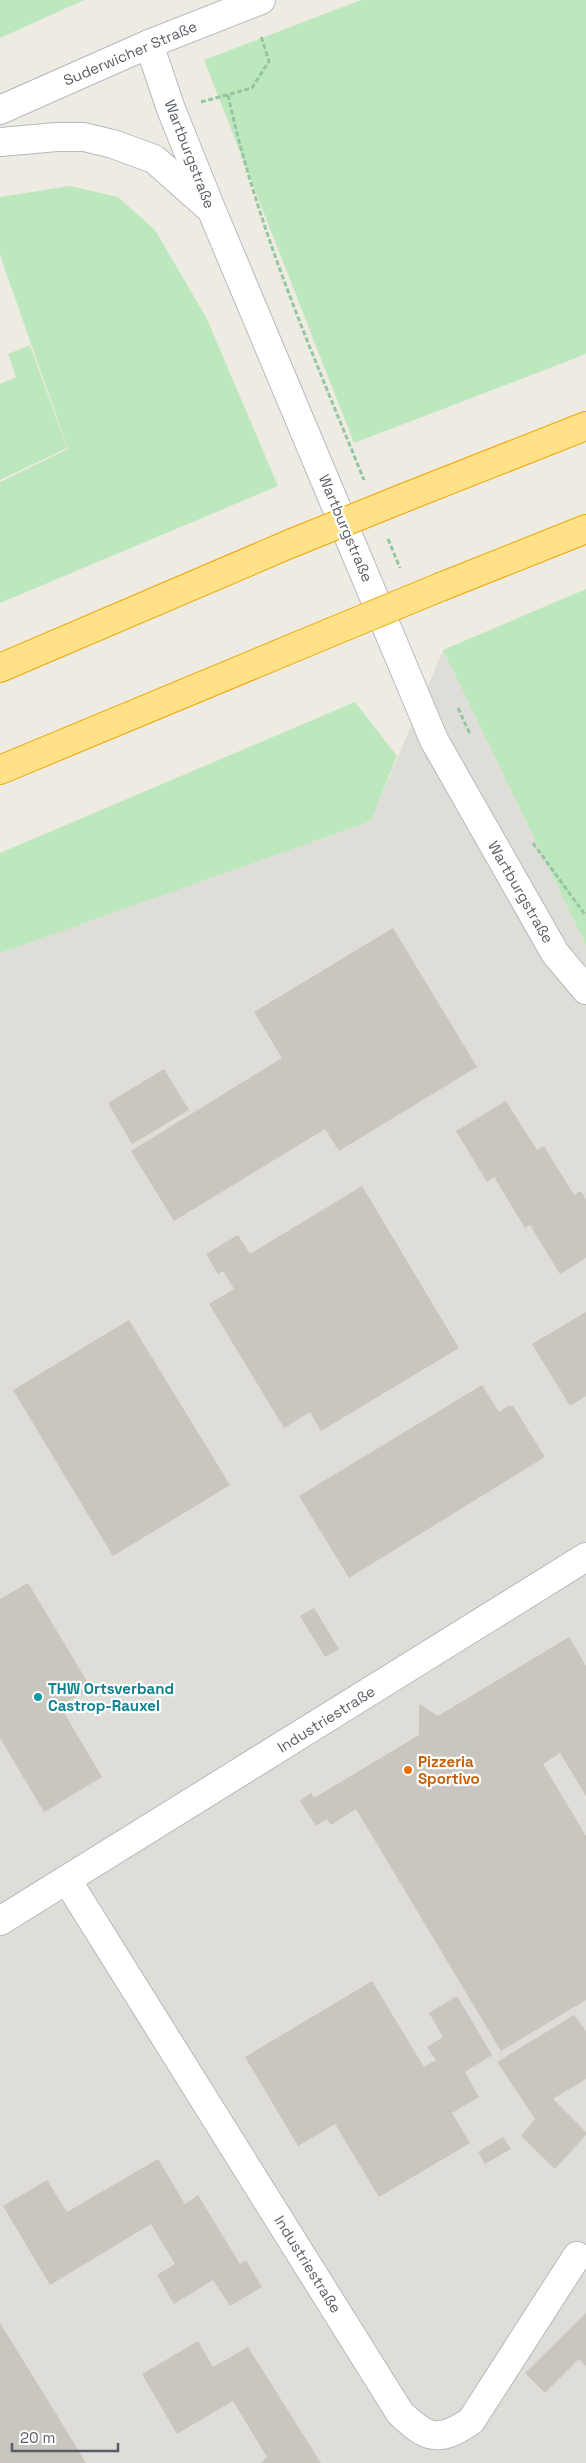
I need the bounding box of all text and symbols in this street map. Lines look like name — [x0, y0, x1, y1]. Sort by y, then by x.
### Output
street label: Suderwicher Straße — [60, 16, 200, 90]
street label: Wartburgstraße — [161, 97, 220, 211]
street label: Wartburgstraße — [315, 471, 377, 585]
street label: Wartburgstraße — [484, 837, 558, 947]
place label: THW Ortsverband Castrop-Rauxel — [48, 1679, 174, 1715]
street label: Industriestraße — [274, 1681, 378, 1757]
marker: THW Ortsverband Castrop-Rauxel — [32, 1691, 44, 1703]
place label: Pizzeria Sportivo — [418, 1752, 480, 1788]
marker: Pizzeria Sportivo — [402, 1764, 414, 1776]
street label: Industriestraße — [270, 2212, 346, 2316]
scale bar — [12, 2420, 119, 2452]
text: 20 m — [20, 2428, 55, 2447]

